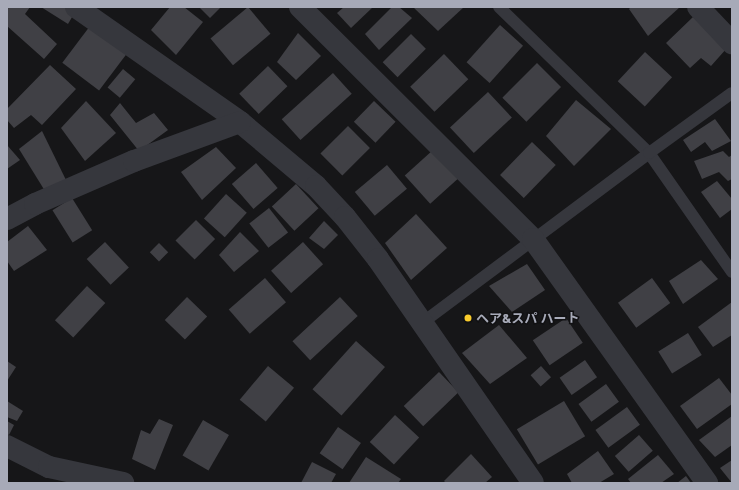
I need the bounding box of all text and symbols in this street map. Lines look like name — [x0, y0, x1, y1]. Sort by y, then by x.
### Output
place label: ヘア&スパ ハート — [476, 310, 579, 326]
marker: ヘア&スパ ハート — [463, 313, 473, 323]

